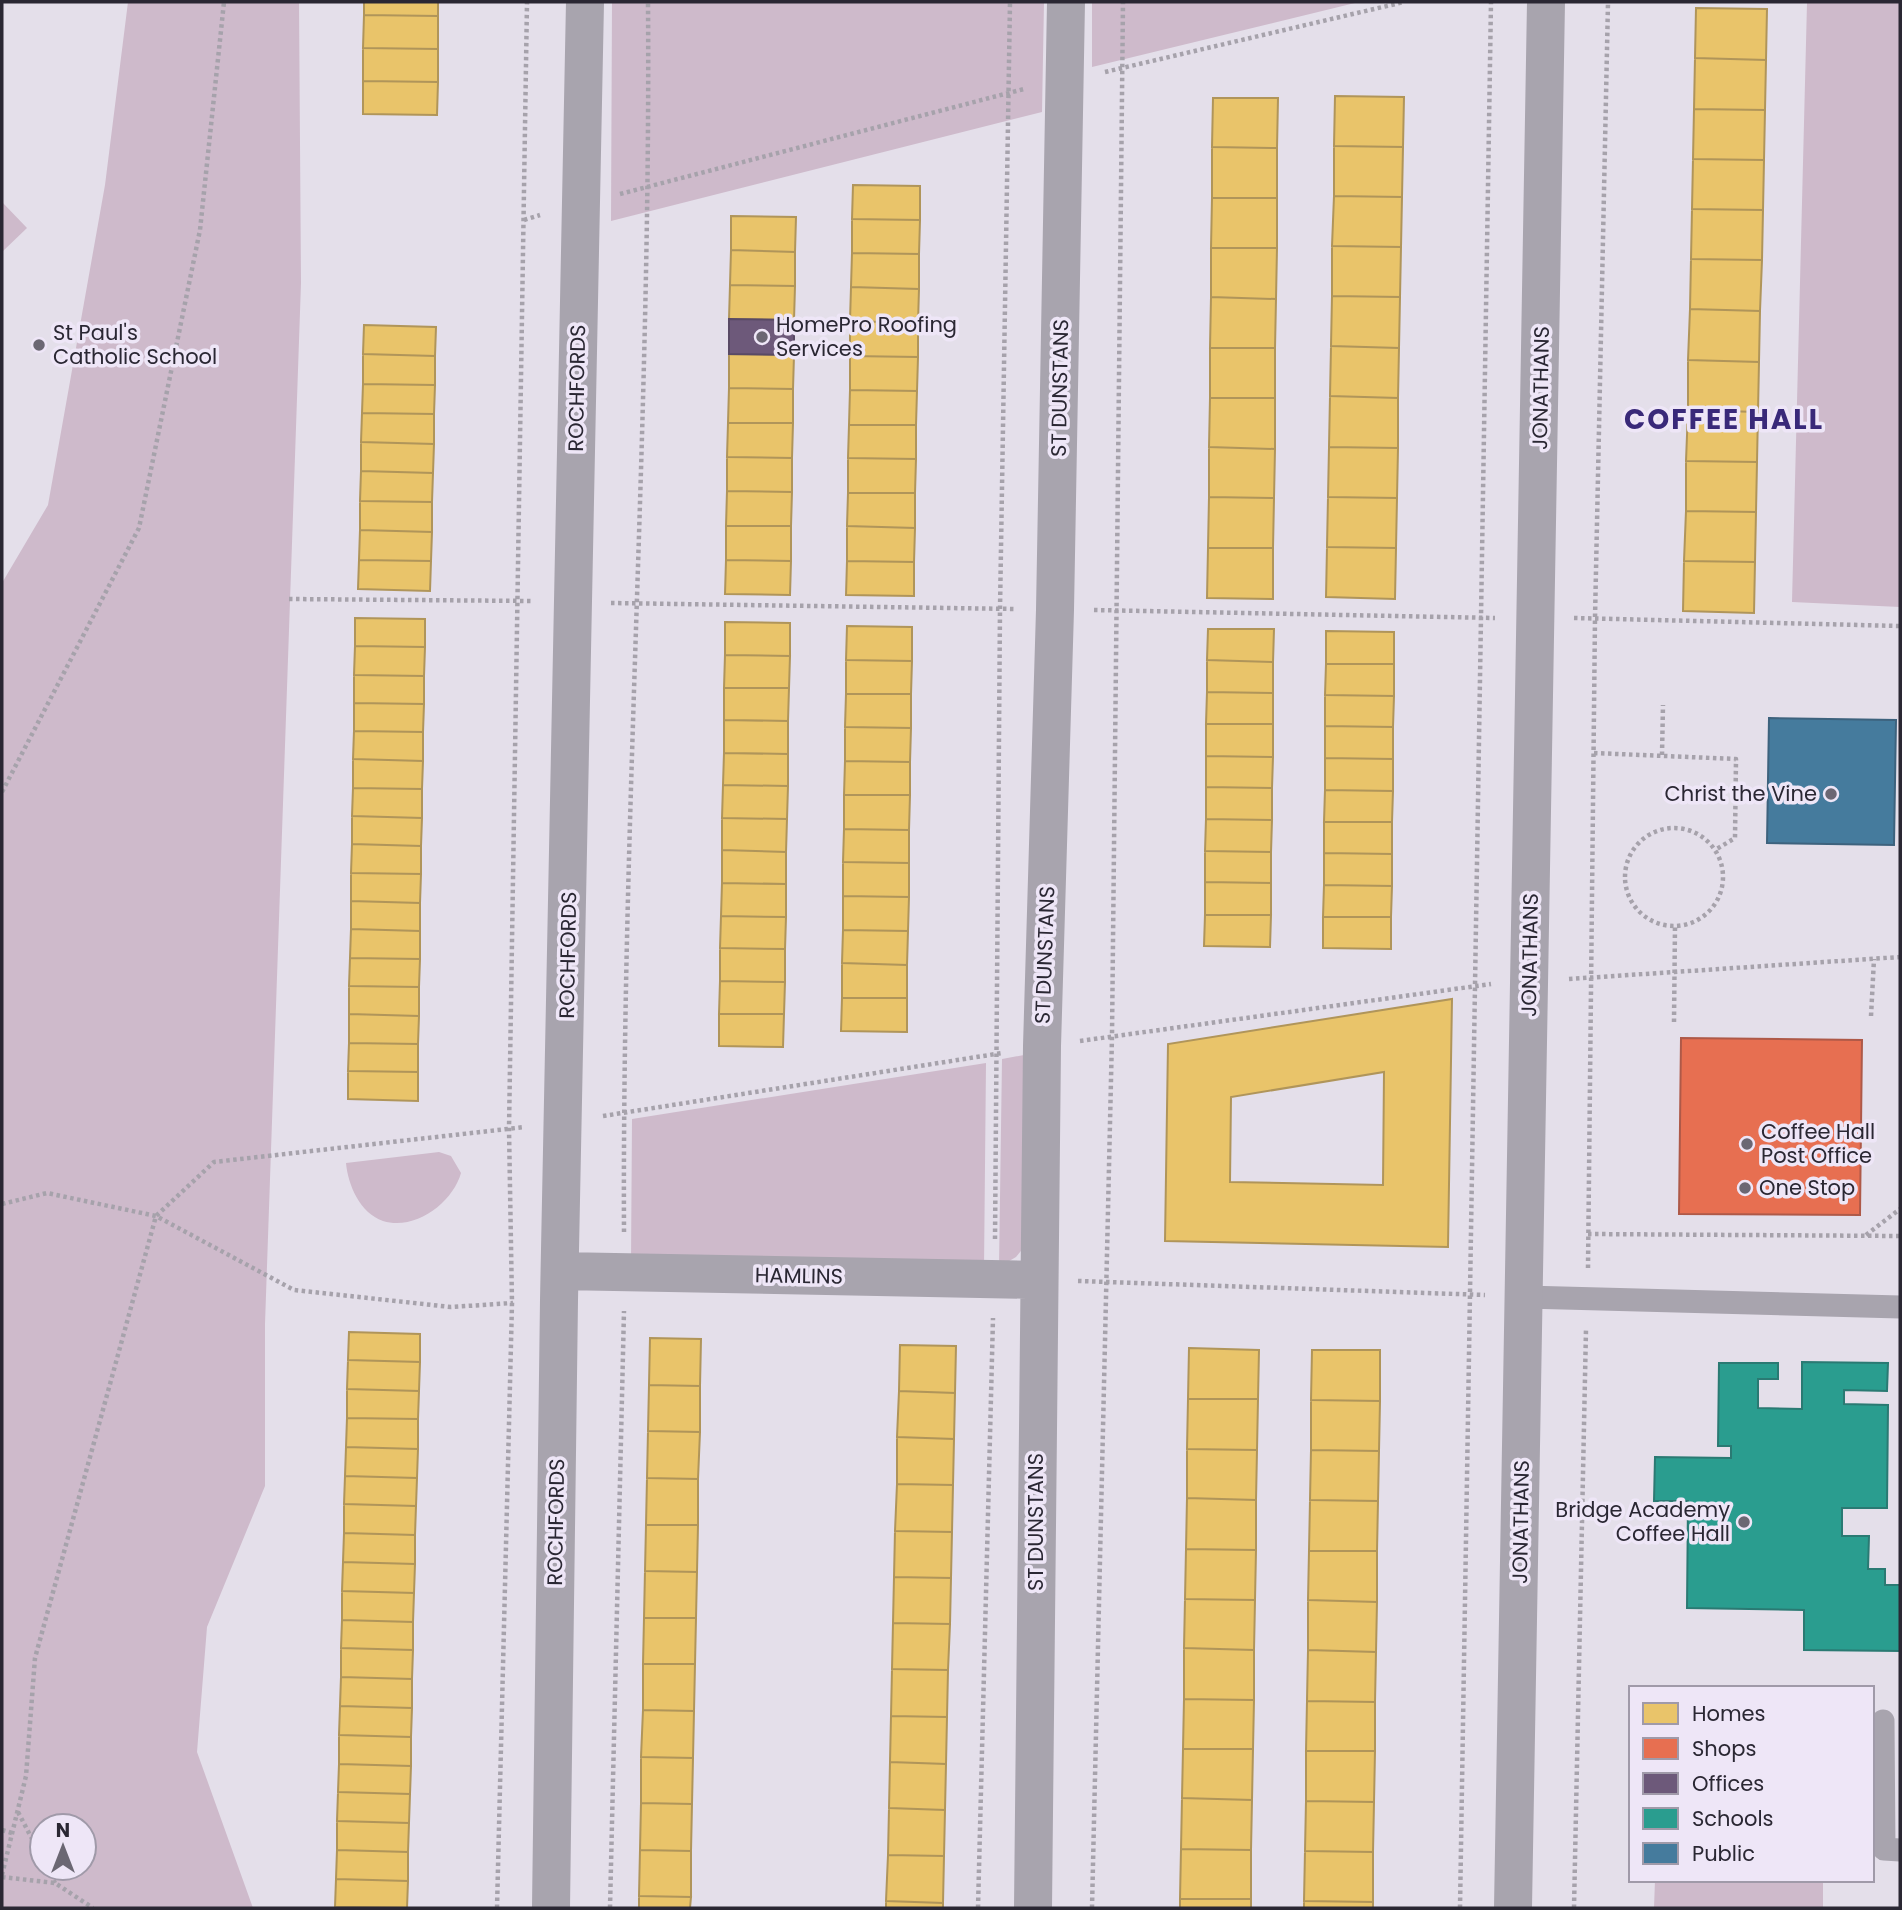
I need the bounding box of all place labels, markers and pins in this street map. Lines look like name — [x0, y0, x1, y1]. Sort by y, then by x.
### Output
place label: HomePro Roofing Services — [776, 310, 957, 363]
place label: St Paul's Catholic School — [53, 318, 217, 371]
marker: HomePro Roofing Services — [754, 329, 770, 345]
marker: St Paul's Catholic School — [31, 337, 47, 353]
place label: Christ the Vine — [1665, 779, 1817, 808]
marker: Christ the Vine — [1823, 786, 1839, 802]
place label: Coffee Hall Post Office — [1761, 1117, 1875, 1170]
marker: Coffee Hall Post Office — [1739, 1136, 1755, 1152]
place label: One Stop — [1759, 1173, 1855, 1202]
marker: One Stop — [1737, 1180, 1753, 1196]
place label: Bridge Academy Coffee Hall — [1555, 1495, 1730, 1548]
marker: Bridge Academy Coffee Hall — [1736, 1514, 1752, 1530]

